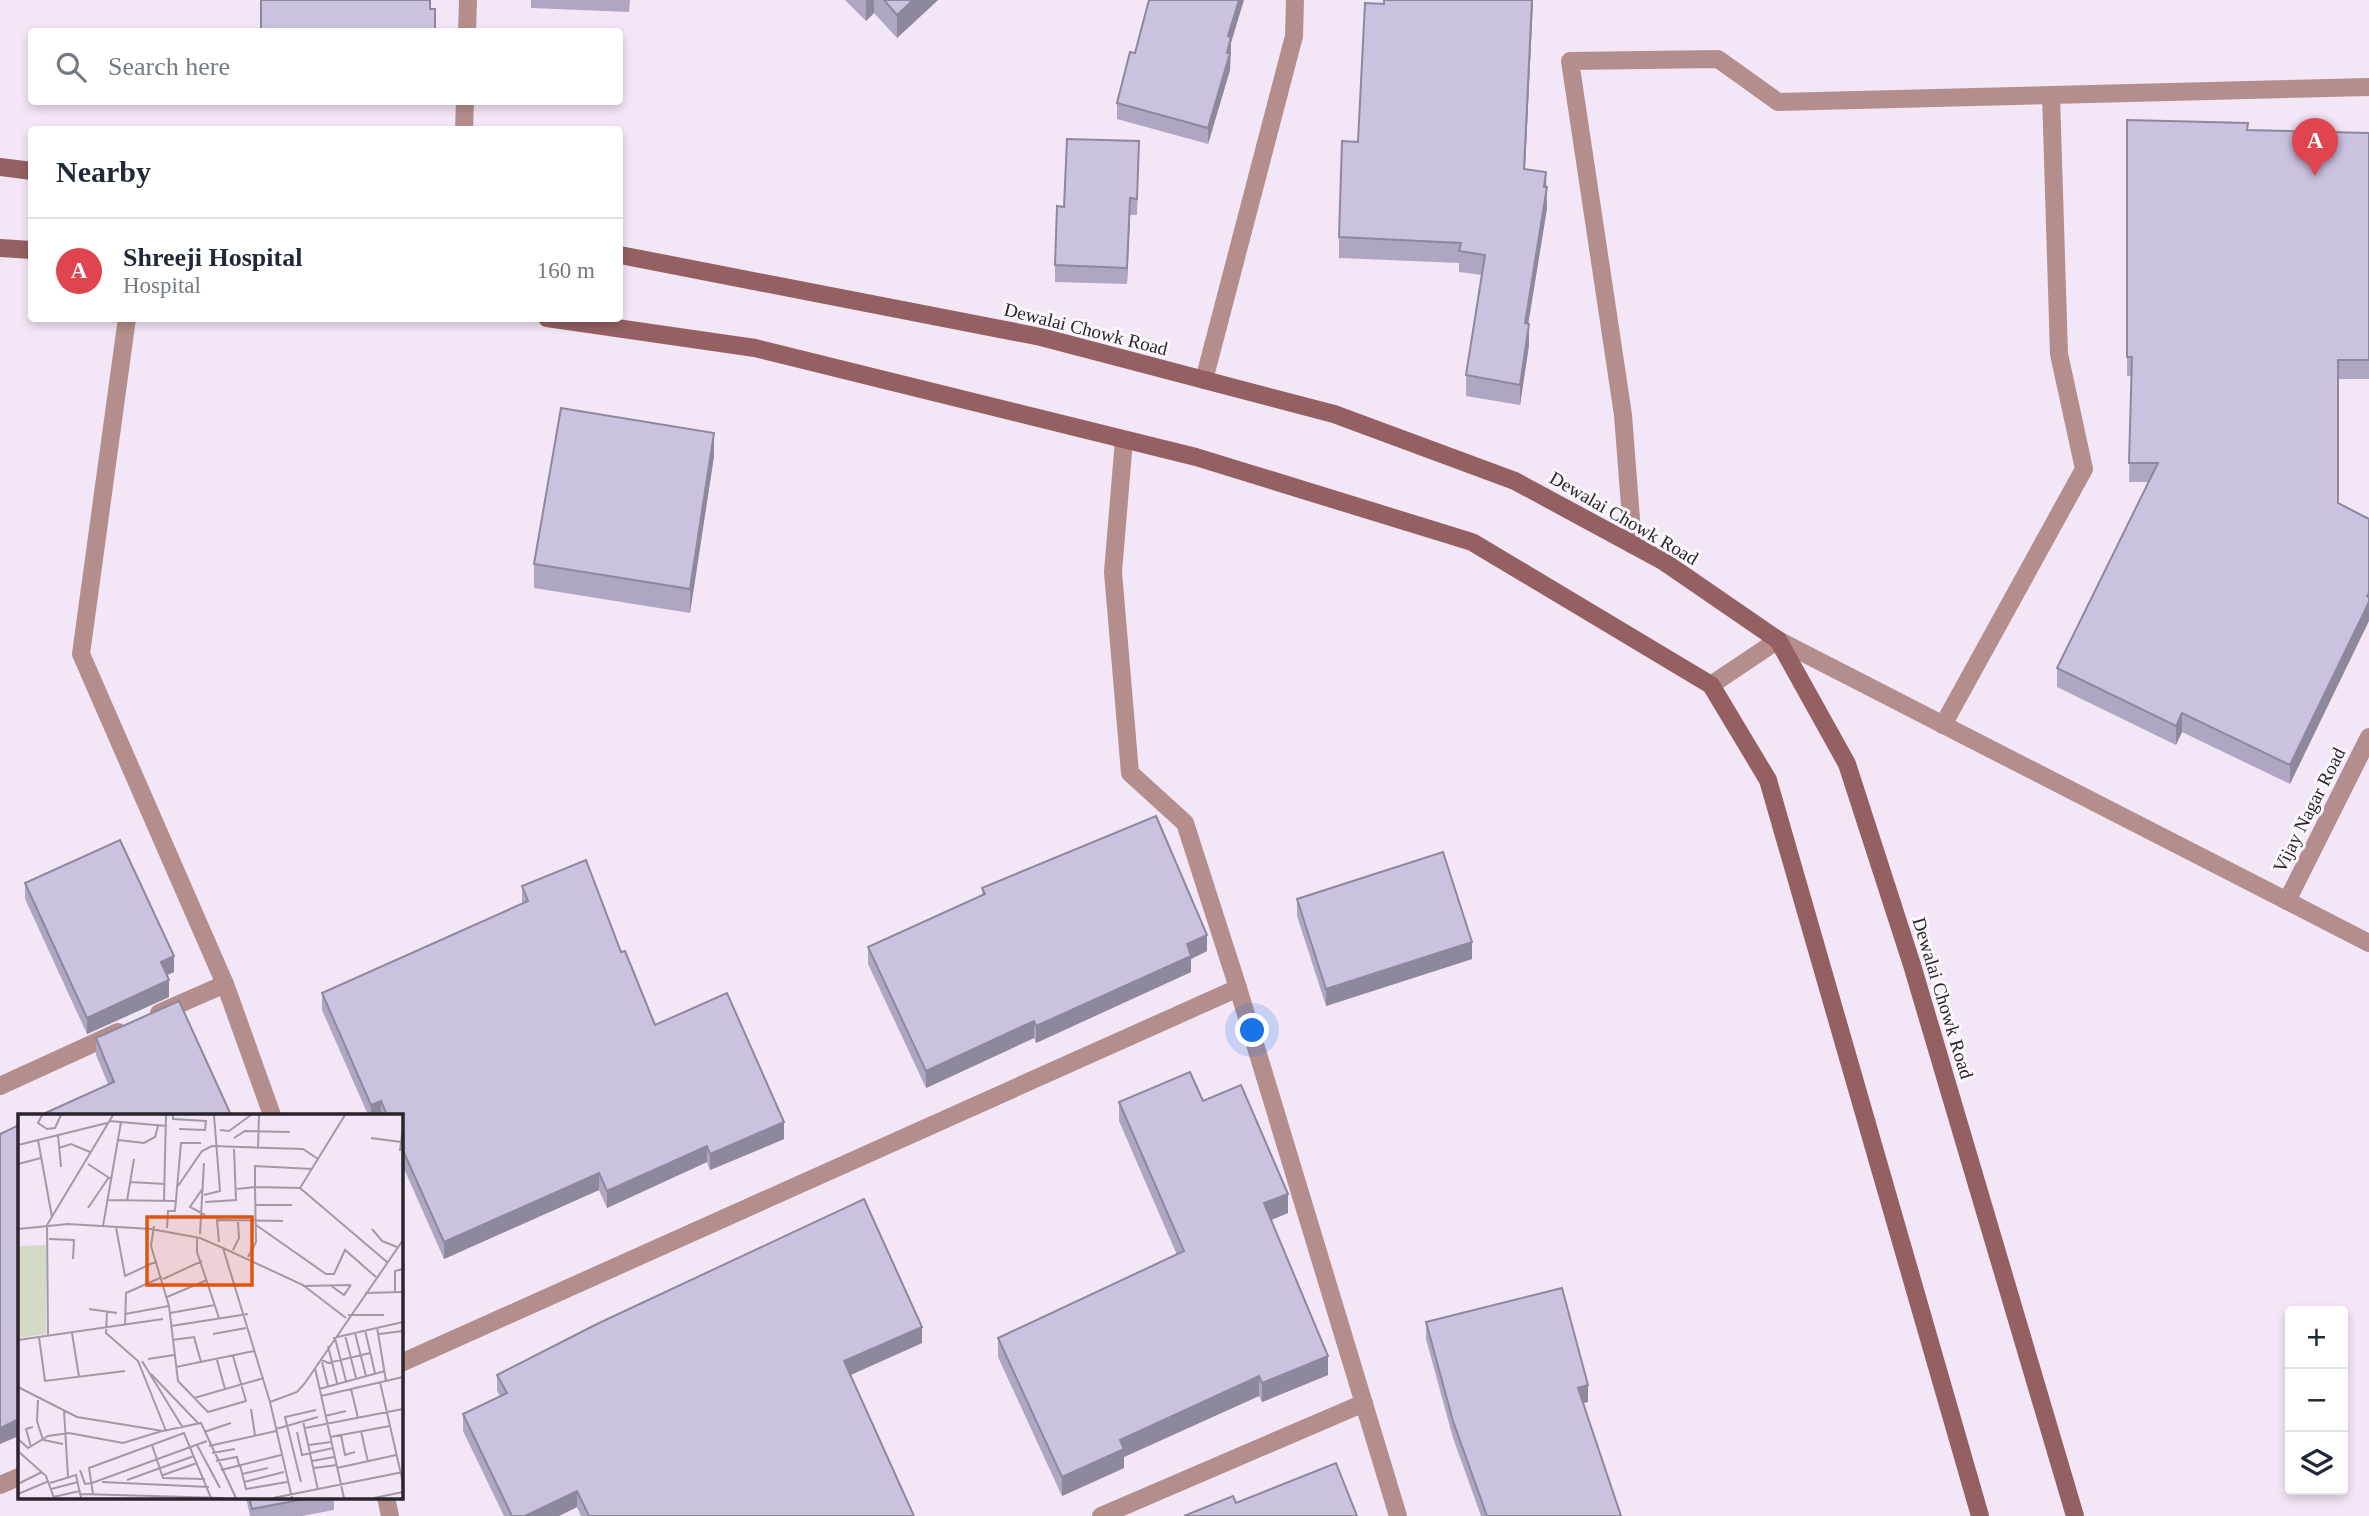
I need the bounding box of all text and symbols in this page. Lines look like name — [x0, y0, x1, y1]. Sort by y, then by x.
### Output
search box — [28, 28, 623, 105]
icon: search — [52, 48, 90, 86]
text: Search here — [108, 52, 230, 81]
pin: A — [2292, 118, 2338, 176]
text: Nearby — [56, 155, 151, 188]
text: Shreeji Hospital — [123, 243, 302, 272]
text: A — [71, 258, 87, 283]
text: 160 m — [537, 258, 595, 283]
text: Hospital — [123, 273, 201, 298]
street label: Dewalai Chowk Road — [1002, 299, 1170, 360]
street label: Dewalai Chowk Road — [1546, 467, 1702, 569]
street label: Vijay Nagar Road — [2269, 744, 2350, 876]
street label: Dewalai Chowk Road — [1908, 915, 1978, 1082]
your location — [1235, 1013, 1269, 1047]
inset map — [18, 1114, 402, 1498]
map controls — [2285, 1306, 2348, 1495]
button: + — [2285, 1306, 2348, 1369]
button: − — [2285, 1369, 2348, 1432]
button: layers — [2285, 1432, 2348, 1495]

